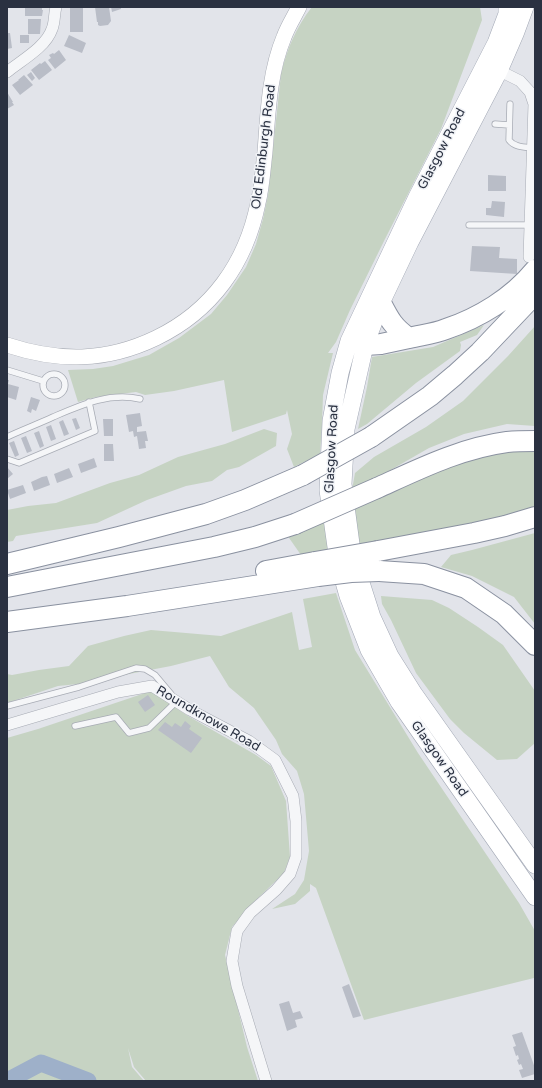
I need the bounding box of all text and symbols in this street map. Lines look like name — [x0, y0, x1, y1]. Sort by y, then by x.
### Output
street label: Old Edinburgh Road — [249, 84, 279, 210]
street label: Glasgow Road — [415, 106, 469, 192]
street label: Glasgow Road — [322, 404, 342, 494]
street label: Roundknowe Road — [153, 683, 263, 755]
street label: Glasgow Road — [407, 718, 471, 800]

